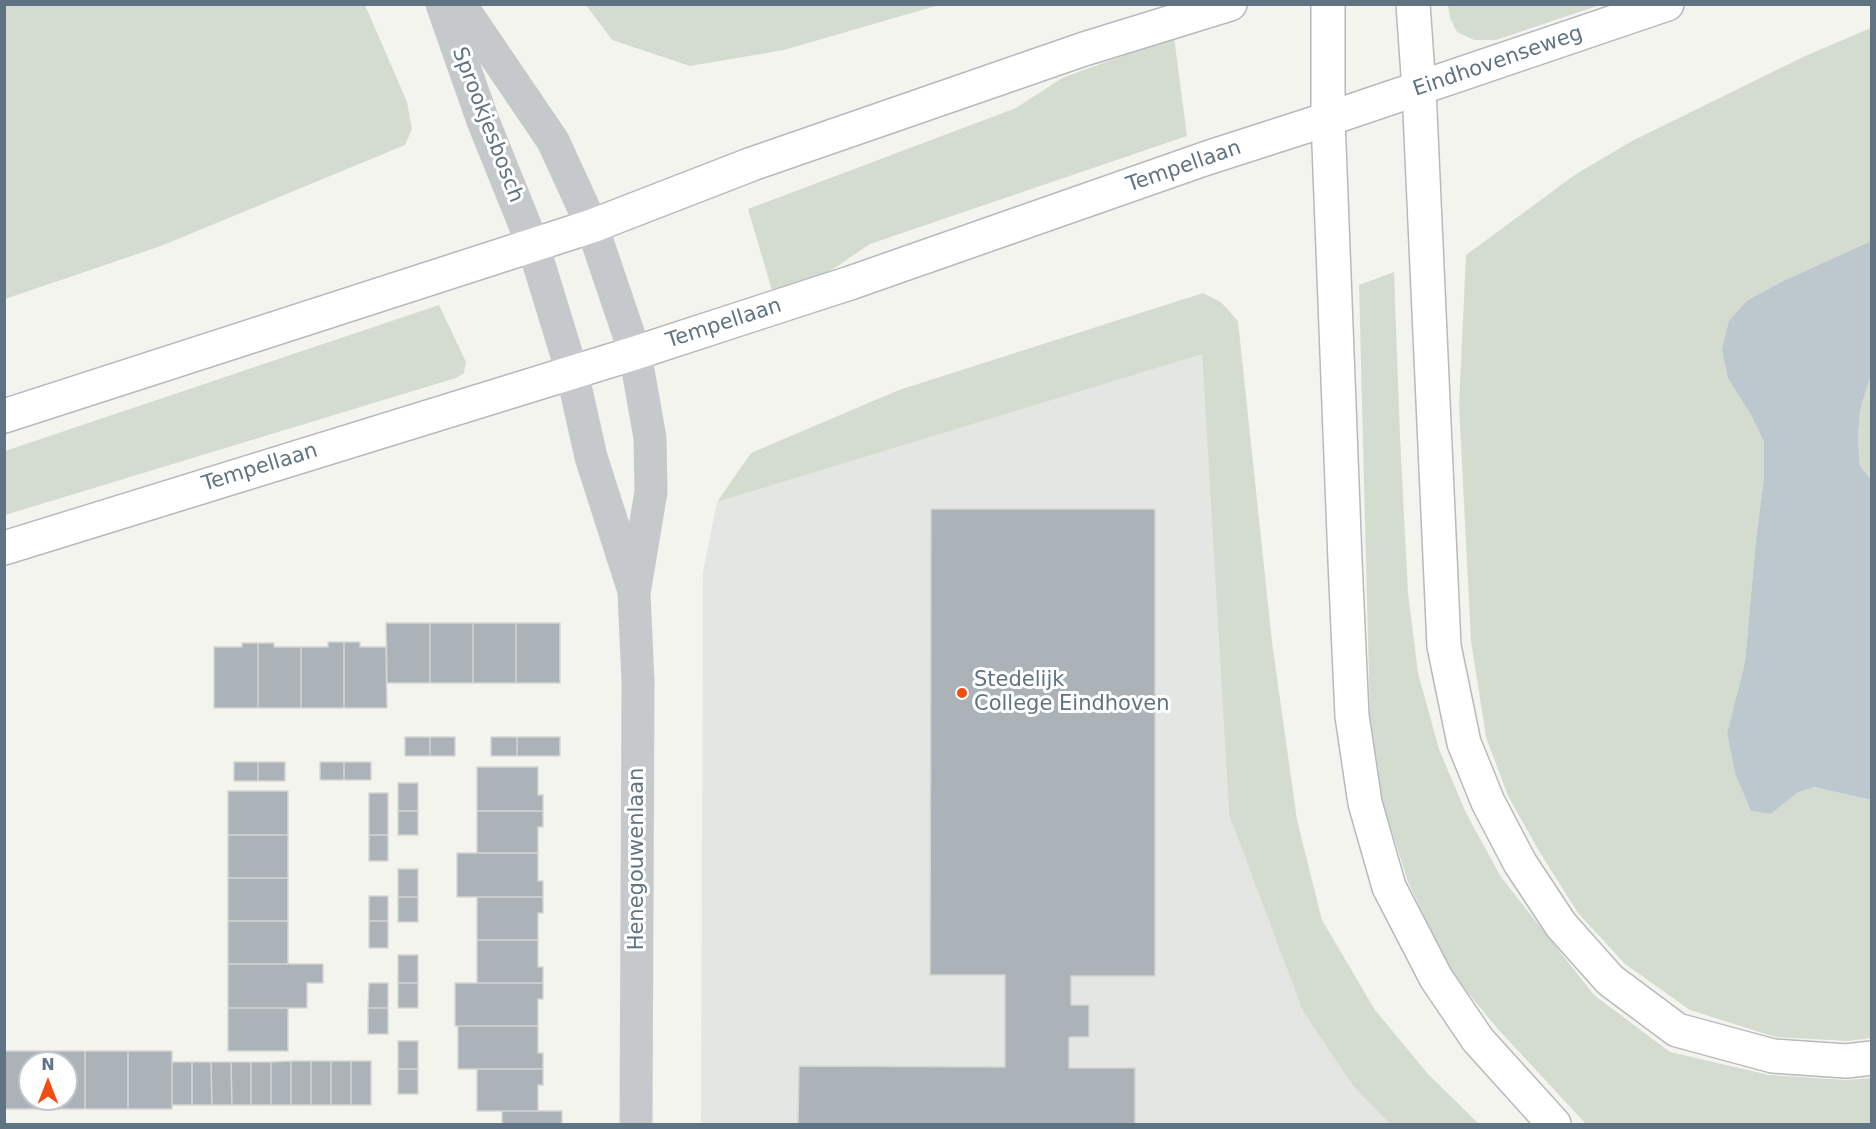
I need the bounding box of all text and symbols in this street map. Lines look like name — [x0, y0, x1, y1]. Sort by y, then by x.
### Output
street label: Eindhovenseweg — [1410, 21, 1586, 103]
street label: Sprookjesbosch — [446, 44, 528, 206]
street label: Tempellaan — [1123, 136, 1245, 198]
street label: Tempellaan — [663, 294, 785, 354]
street label: Tempellaan — [199, 438, 321, 498]
place label: Stedelijk College Eindhoven — [974, 668, 1170, 718]
marker: Stedelijk College Eindhoven — [955, 686, 969, 700]
street label: Henegouwenlaan — [625, 768, 651, 950]
north arrow — [18, 1051, 78, 1111]
text: N — [41, 1055, 55, 1074]

